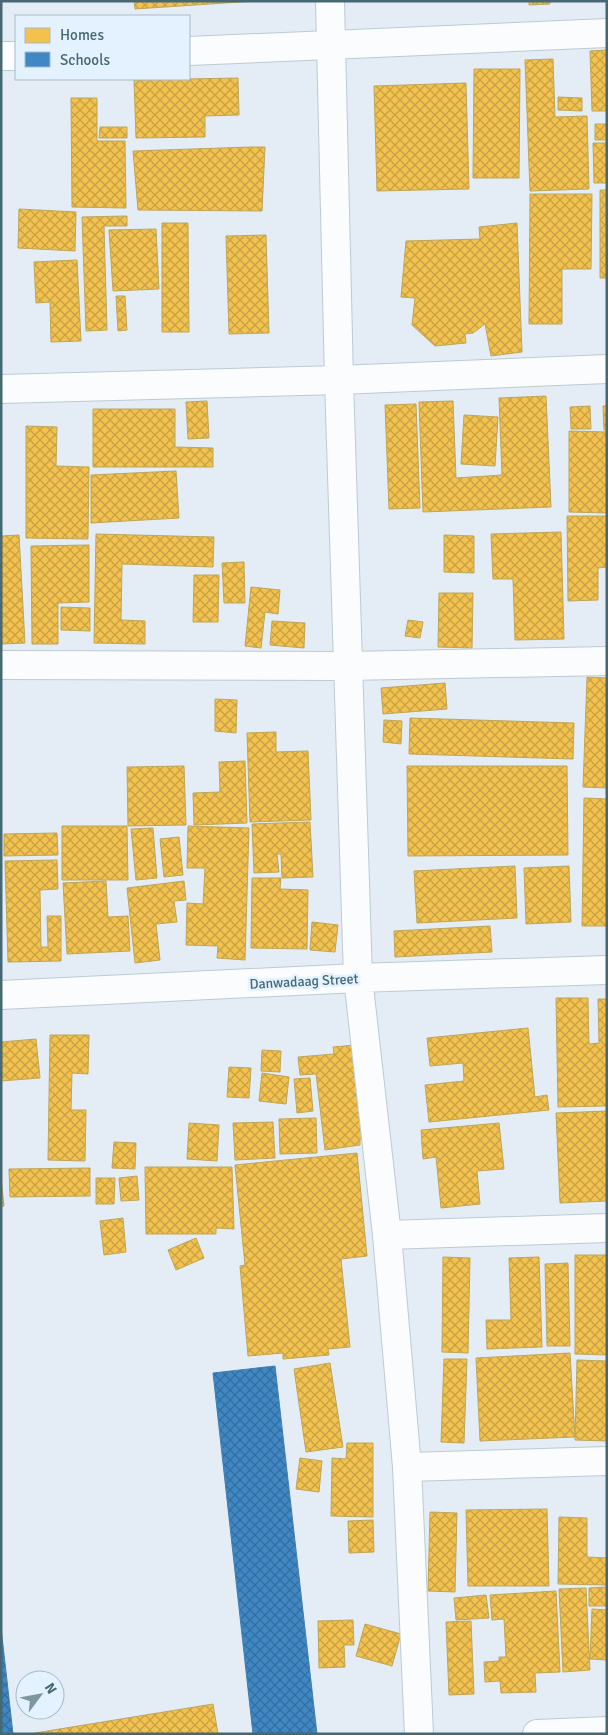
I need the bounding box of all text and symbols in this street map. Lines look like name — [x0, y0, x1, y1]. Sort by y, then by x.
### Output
legend — [15, 15, 190, 80]
text: Homes — [60, 26, 104, 44]
text: Schools — [60, 51, 111, 69]
street label: Danwadaag Street — [249, 970, 359, 993]
north arrow — [15, 1670, 65, 1720]
text: N — [41, 1680, 60, 1697]

